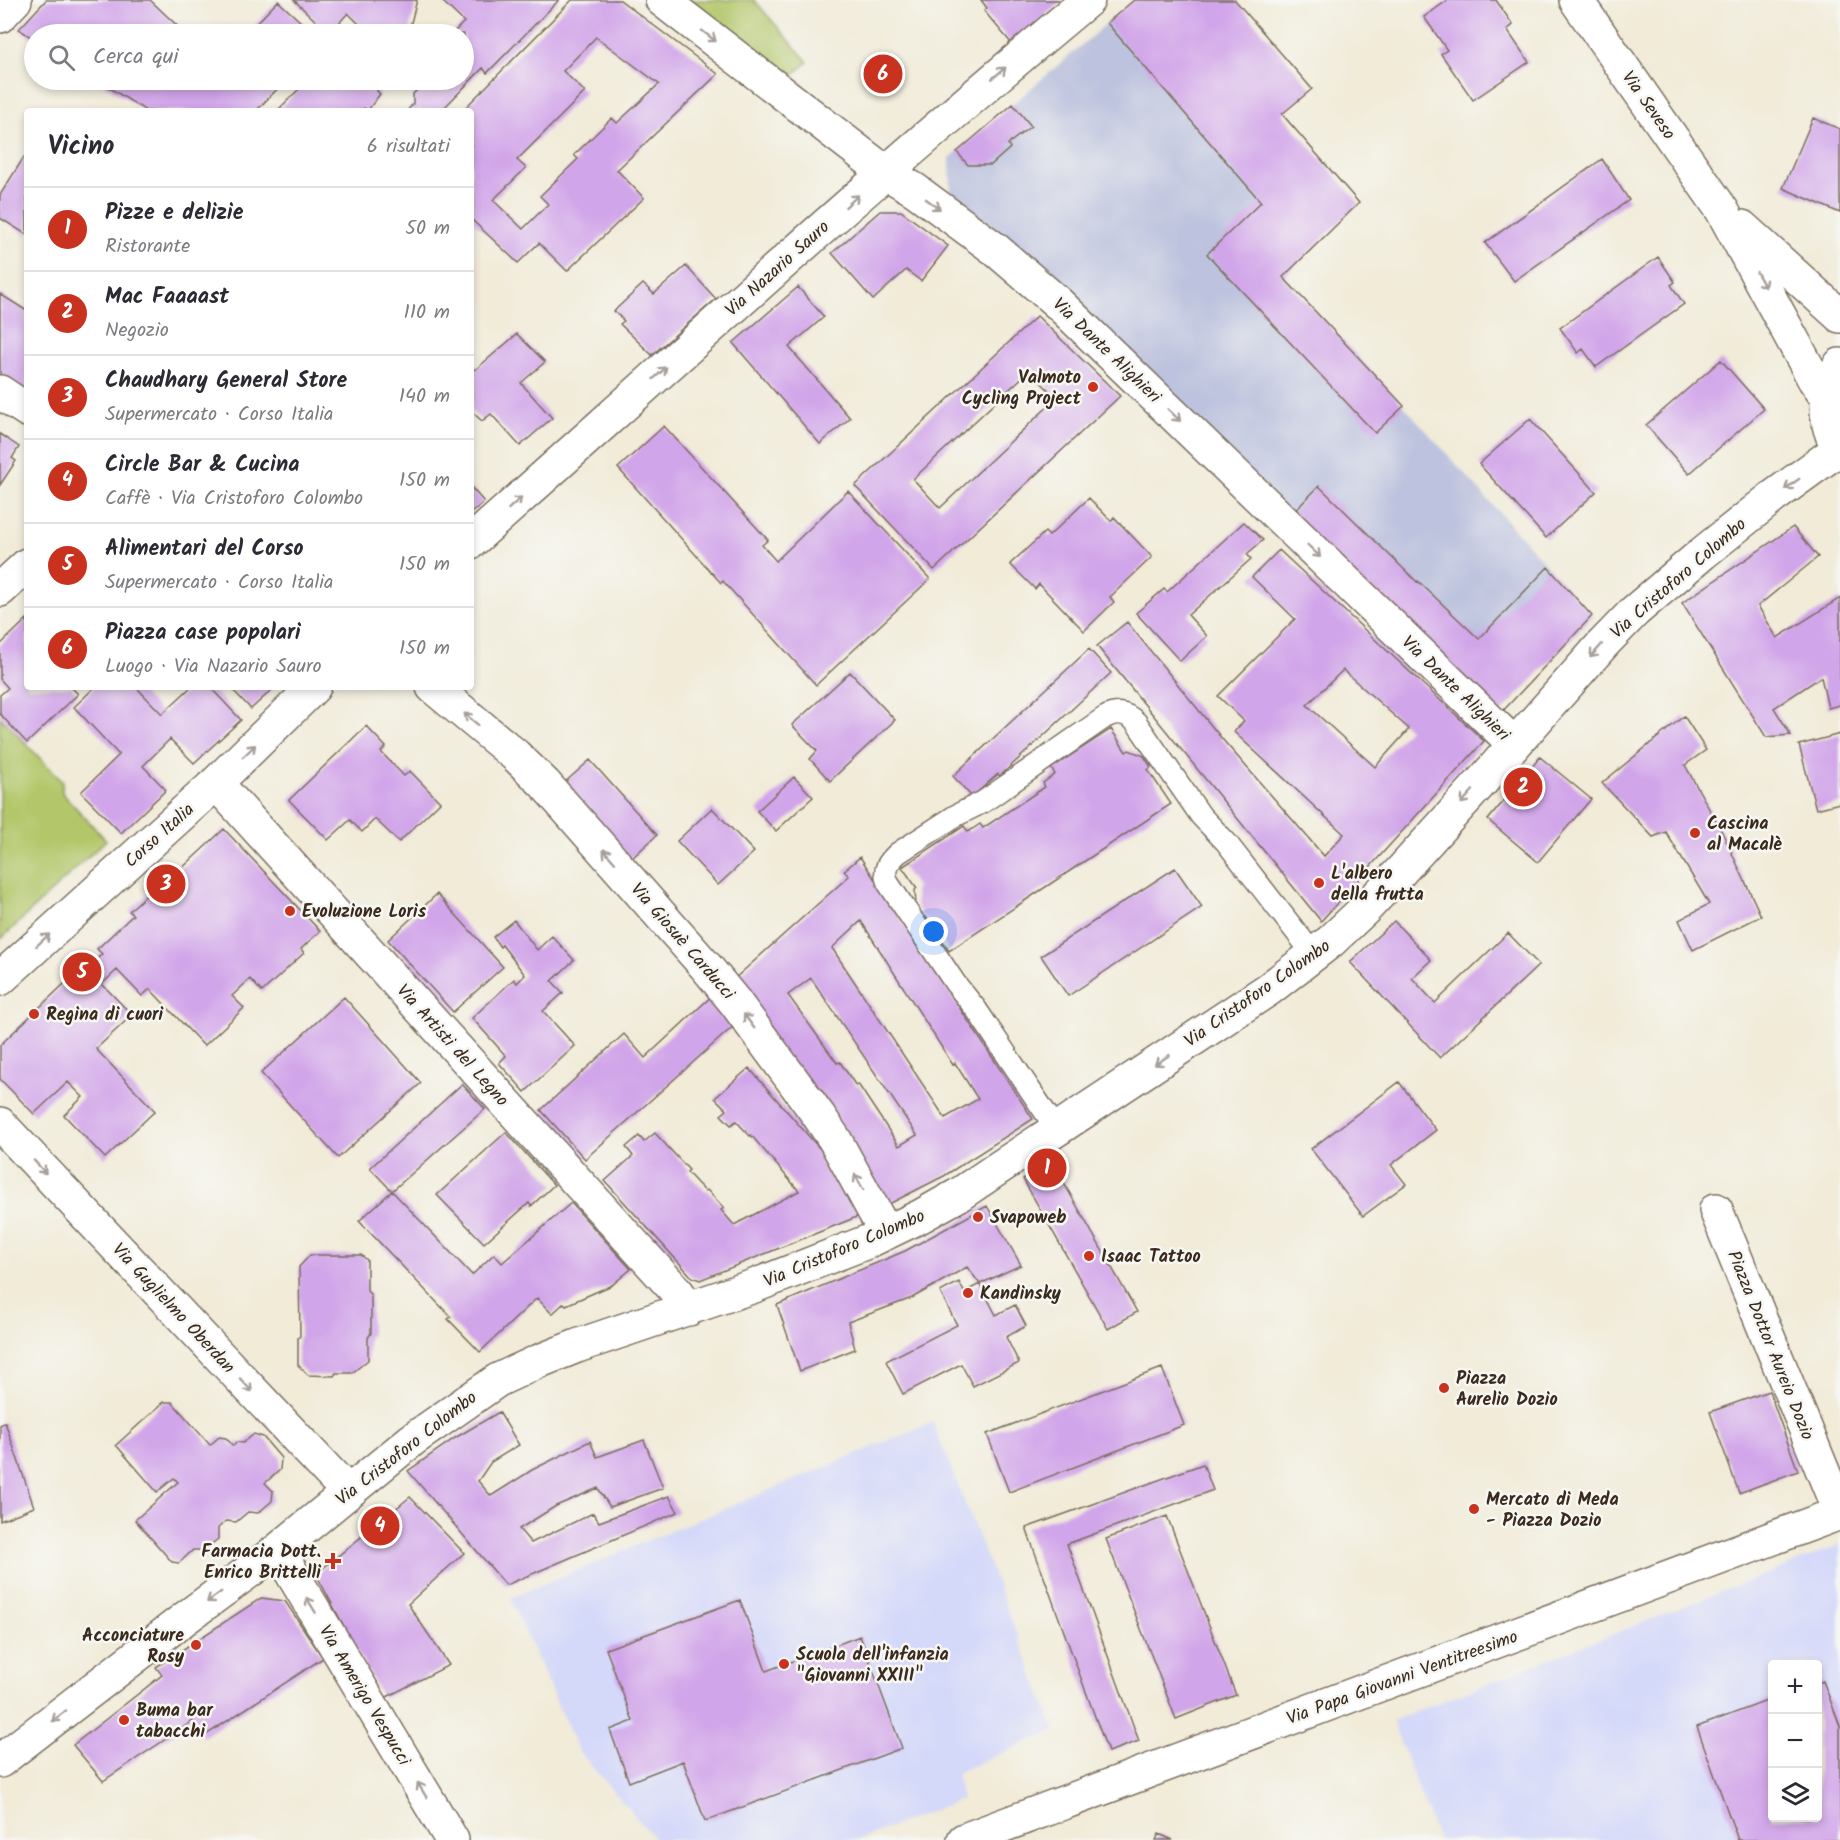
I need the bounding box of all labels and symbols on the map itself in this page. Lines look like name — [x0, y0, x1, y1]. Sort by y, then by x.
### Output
one-way arrow — [700, 29, 716, 42]
pin: 6 — [864, 52, 902, 97]
street label: Via Seveso — [1613, 65, 1682, 146]
one-way arrow — [991, 66, 1006, 80]
one-way arrow — [844, 194, 859, 208]
one-way arrow — [925, 198, 941, 210]
street label: Via Nazario Sauro — [719, 214, 837, 324]
one-way arrow — [1756, 270, 1767, 288]
street label: Via Dante Alighieri — [1045, 291, 1168, 411]
place label: Valmoto Cycling Project — [962, 364, 1082, 414]
one-way arrow — [652, 366, 667, 380]
marker: Valmoto Cycling Project — [1086, 380, 1100, 394]
one-way arrow — [1167, 408, 1182, 422]
one-way arrow — [1784, 477, 1800, 490]
one-way arrow — [507, 496, 522, 510]
street label: Via Cristoforo Colombo — [1604, 511, 1754, 647]
one-way arrow — [1307, 543, 1322, 558]
street label: Via Dante Alighieri — [1394, 629, 1517, 749]
one-way arrow — [1589, 643, 1603, 658]
one-way arrow — [464, 712, 480, 725]
one-way arrow — [241, 744, 256, 758]
pin: 2 — [1504, 764, 1543, 810]
one-way arrow — [1460, 790, 1474, 805]
street label: Corso Italia — [118, 797, 202, 876]
place label: Cascina al Macalè — [1707, 810, 1782, 860]
marker: Cascina al Macalè — [1688, 826, 1702, 840]
one-way arrow — [602, 849, 616, 864]
place label: L'albero della frutta — [1331, 860, 1424, 910]
pin: 3 — [146, 862, 186, 906]
marker: L'albero della frutta — [1312, 876, 1326, 890]
street label: Via Giosuè Carducci — [623, 877, 742, 1008]
place label: Evoluzione Loris — [302, 898, 427, 927]
marker: Evoluzione Loris — [283, 904, 297, 918]
your location — [919, 917, 948, 946]
one-way arrow — [36, 933, 51, 947]
street label: Via Cristoforo Colombo — [1179, 933, 1337, 1056]
pin: 5 — [62, 950, 101, 994]
street label: Via Artisti del Legno — [389, 978, 515, 1114]
place label: Regina di cuori — [46, 1001, 164, 1030]
marker: Regina di cuori — [27, 1007, 41, 1021]
one-way arrow — [743, 1013, 755, 1029]
one-way arrow — [1154, 1054, 1171, 1066]
pin: 1 — [1028, 1146, 1066, 1190]
one-way arrow — [33, 1159, 47, 1174]
one-way arrow — [853, 1174, 865, 1191]
street label: Via Cristoforo Colombo — [759, 1202, 930, 1297]
place label: Svapoweb — [990, 1204, 1066, 1233]
marker: Svapoweb — [971, 1210, 985, 1224]
street label: Via Guglielmo Oberdan — [104, 1237, 242, 1381]
place label: Isaac Tattoo — [1101, 1243, 1201, 1272]
street label: Piazza Dottor Aureio Dozio — [1718, 1246, 1821, 1445]
marker: Isaac Tattoo — [1082, 1249, 1096, 1263]
place label: Kandinsky — [980, 1280, 1062, 1309]
marker: Kandinsky — [961, 1286, 975, 1300]
place label: Piazza Aurelio Dozio — [1456, 1365, 1558, 1415]
one-way arrow — [239, 1377, 254, 1392]
marker: Piazza Aurelio Dozio — [1437, 1381, 1451, 1395]
street label: Via Cristoforo Colombo — [330, 1384, 484, 1514]
place label: Mercato di Meda - Piazza Dozio — [1486, 1486, 1619, 1536]
marker: Mercato di Meda - Piazza Dozio — [1467, 1502, 1481, 1516]
pin: 4 — [360, 1504, 400, 1549]
place label: Farmacia Dott. Enrico Brittelli — [201, 1538, 321, 1588]
marker: Farmacia Dott. Enrico Brittelli — [326, 1554, 340, 1568]
one-way arrow — [206, 1591, 222, 1603]
one-way arrow — [304, 1597, 316, 1614]
street label: Via Amerigo Vespucci — [310, 1620, 418, 1772]
place label: Acconciature Rosy — [82, 1622, 185, 1672]
street label: Via Papa Giovanni Ventitreesimo — [1283, 1623, 1522, 1734]
marker: Acconciature Rosy — [189, 1638, 203, 1652]
place label: Scuola dell'infanzia "Giovanni XXIII" — [796, 1641, 949, 1691]
marker: Scuola dell'infanzia "Giovanni XXIII" — [777, 1657, 791, 1671]
place label: Buma bar tabacchi — [136, 1697, 214, 1747]
one-way arrow — [51, 1709, 67, 1722]
marker: Buma bar tabacchi — [117, 1713, 131, 1727]
one-way arrow — [415, 1782, 427, 1799]

